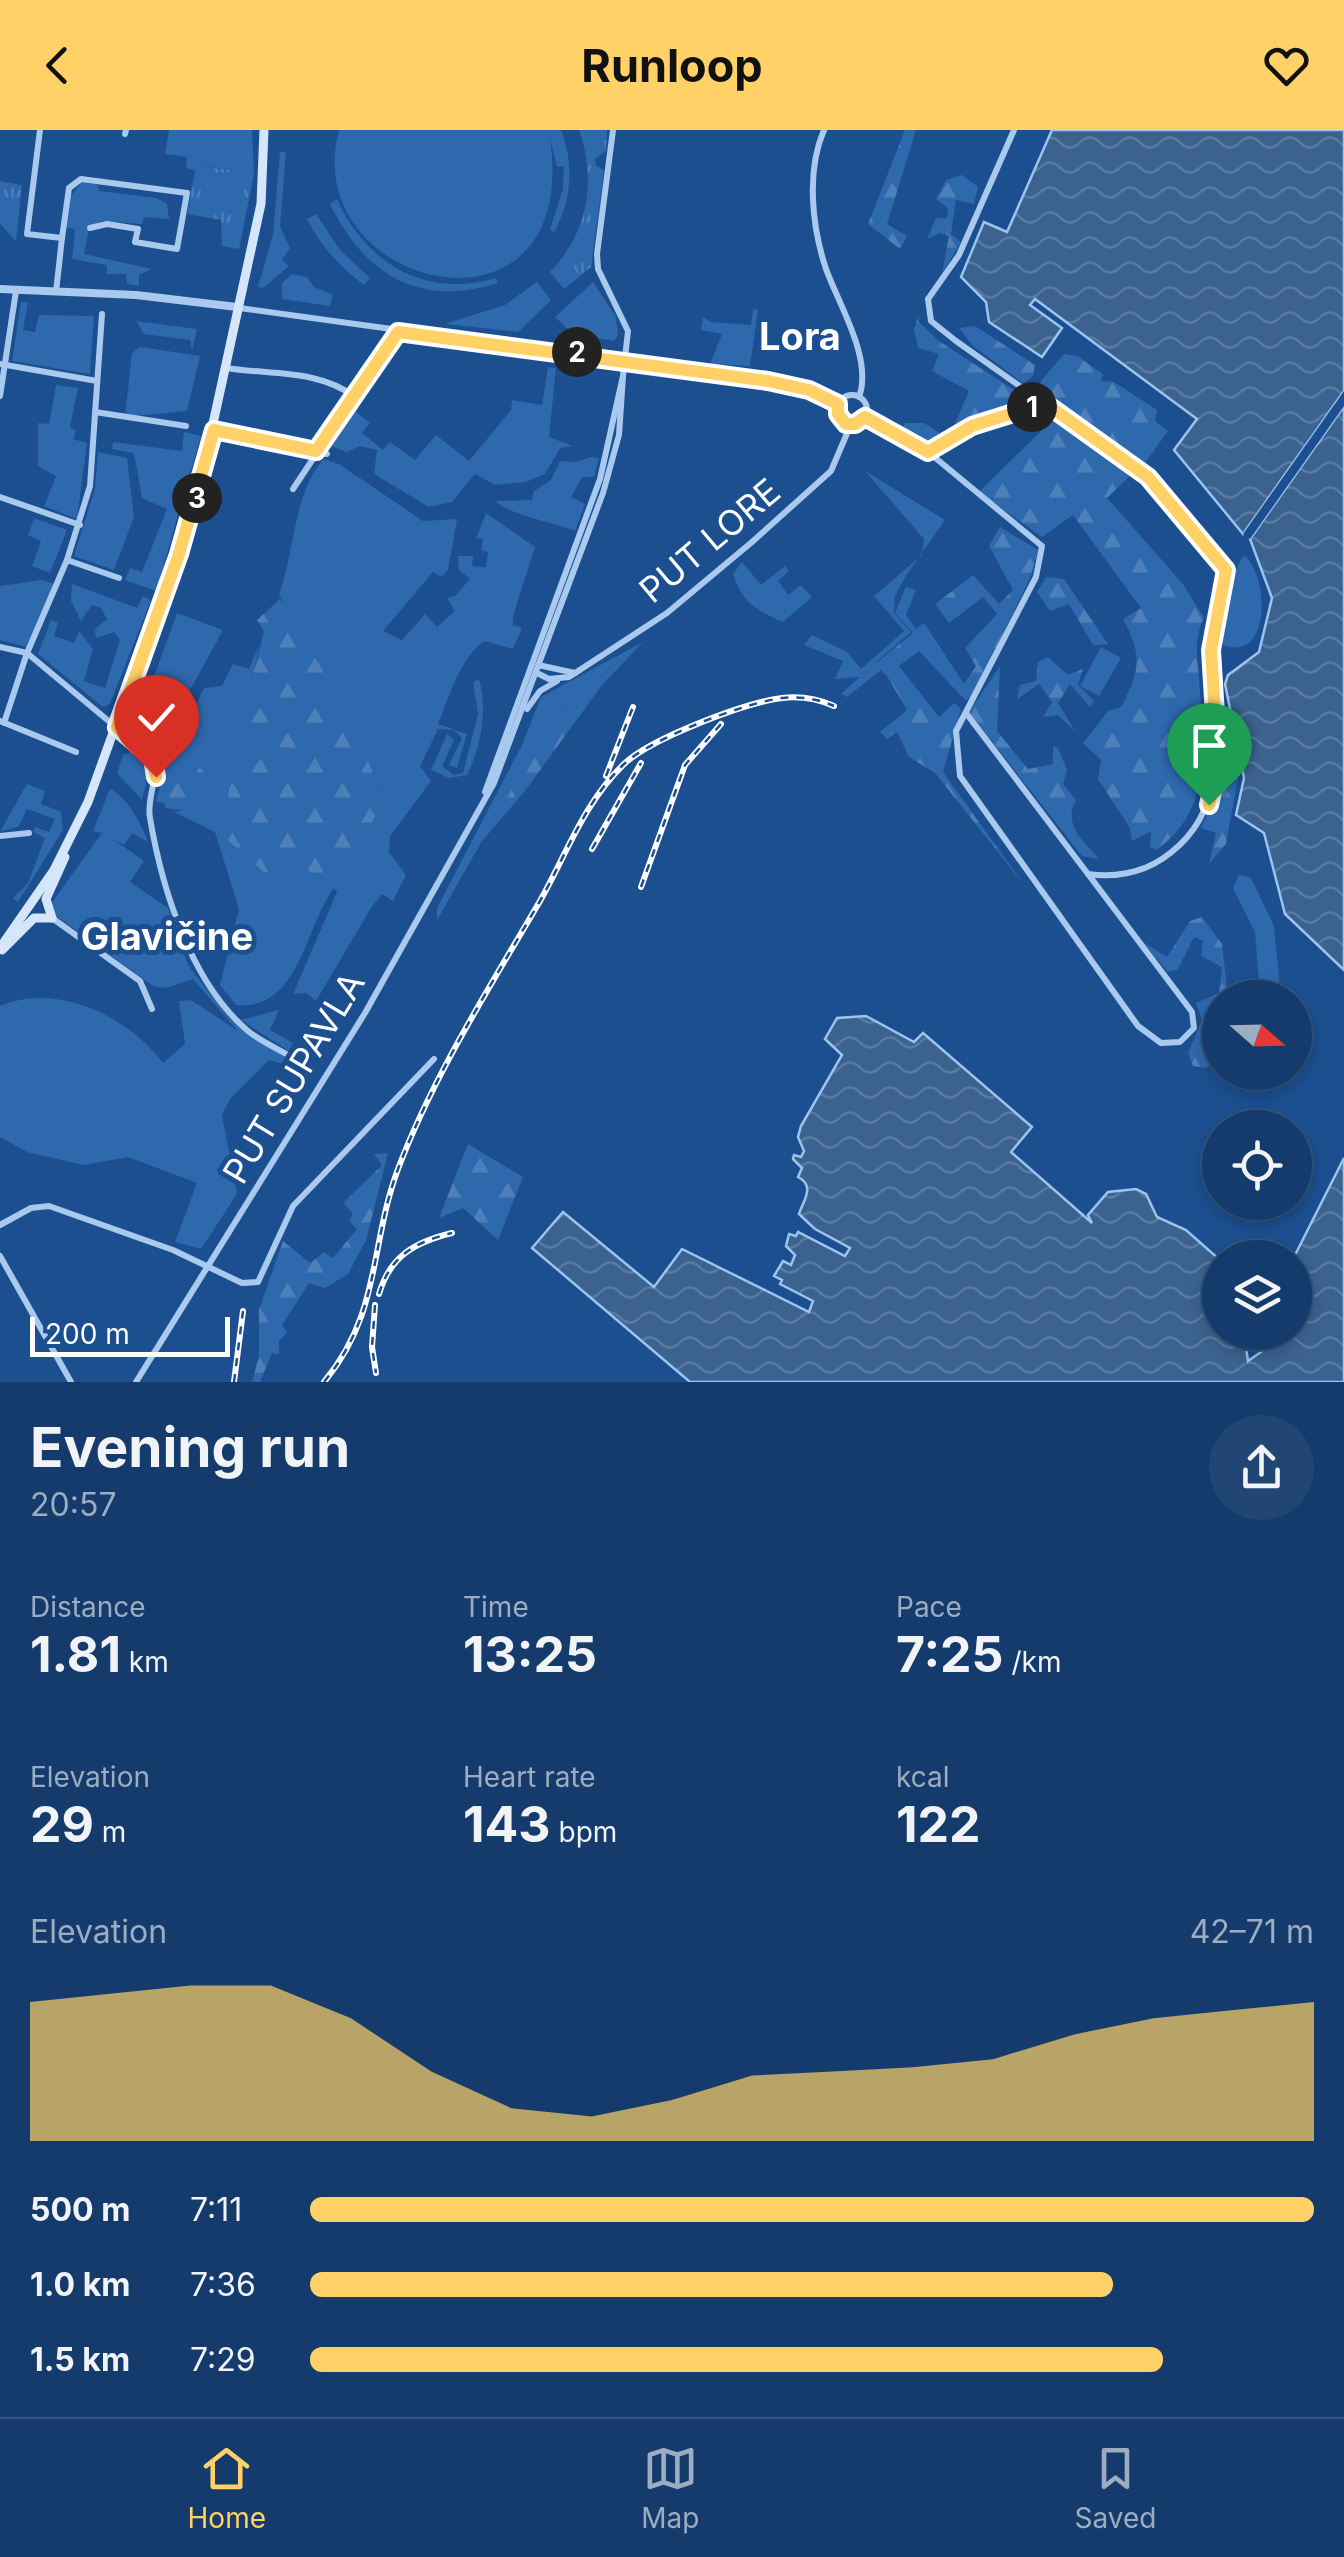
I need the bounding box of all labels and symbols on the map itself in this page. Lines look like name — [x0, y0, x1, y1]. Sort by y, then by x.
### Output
district label: Lora — [759, 313, 841, 359]
pin: 2 — [552, 327, 602, 377]
pin: 1 — [1007, 382, 1057, 432]
street label: PUT LORE — [631, 470, 788, 611]
pin: 3 — [172, 473, 222, 523]
pin — [114, 675, 199, 778]
pin — [1167, 703, 1252, 806]
district label: Glavičine — [81, 913, 253, 959]
street label: PUT SUPAVLA — [214, 964, 373, 1191]
north arrow — [1202, 980, 1312, 1090]
scale bar — [30, 1312, 230, 1356]

